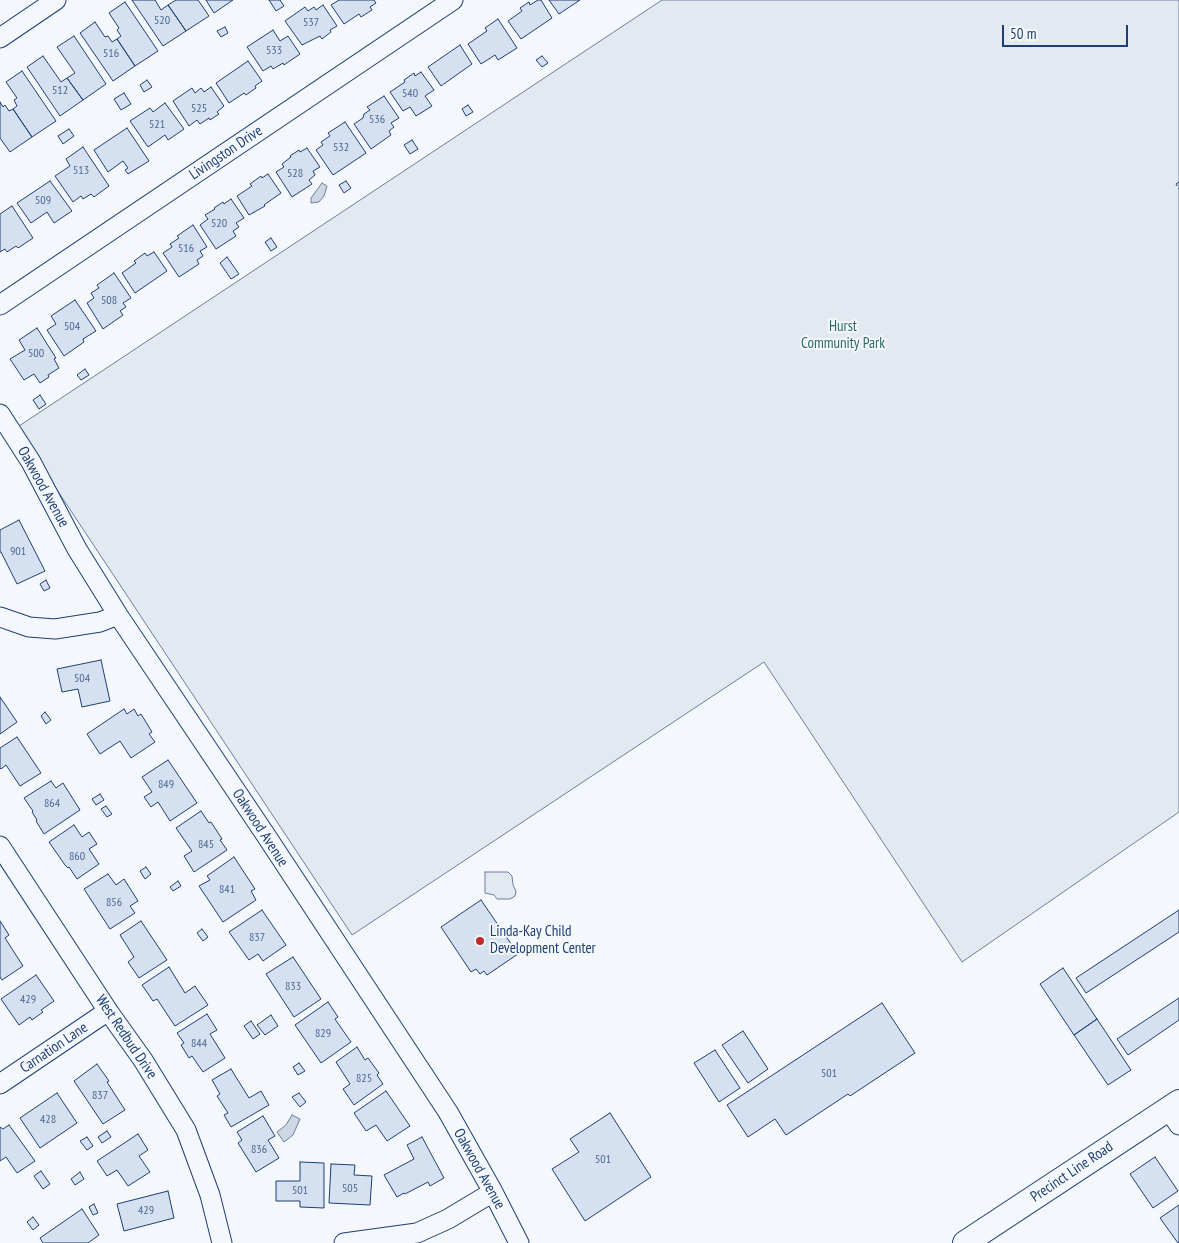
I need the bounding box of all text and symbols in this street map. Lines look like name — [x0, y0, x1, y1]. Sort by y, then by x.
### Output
house number: 520 — [154, 14, 170, 28]
scale bar — [1004, 15, 1130, 47]
house number: 537 — [303, 16, 319, 30]
text: 50 m — [1010, 24, 1036, 43]
house number: 533 — [266, 44, 282, 58]
house number: 516 — [103, 47, 119, 61]
house number: 512 — [52, 84, 68, 98]
house number: 540 — [402, 87, 418, 101]
house number: 525 — [191, 102, 207, 116]
house number: 536 — [369, 113, 385, 127]
house number: 521 — [149, 118, 165, 132]
street label: Livingston Drive — [186, 122, 266, 184]
house number: 532 — [333, 141, 349, 155]
house number: 513 — [73, 164, 89, 178]
house number: 528 — [287, 167, 303, 181]
house number: 509 — [35, 194, 51, 208]
house number: 520 — [211, 217, 227, 231]
house number: 516 — [178, 242, 194, 256]
house number: 508 — [101, 294, 117, 308]
park label: Hurst Community Park — [801, 318, 885, 353]
house number: 504 — [64, 320, 80, 334]
house number: 500 — [28, 347, 44, 361]
street label: Oakwood Avenue — [13, 444, 73, 530]
house number: 901 — [10, 545, 26, 559]
house number: 504 — [74, 672, 90, 686]
house number: 849 — [158, 778, 174, 792]
street label: Oakwood Avenue — [228, 786, 292, 870]
house number: 864 — [44, 797, 60, 811]
house number: 845 — [198, 838, 214, 852]
house number: 860 — [69, 850, 85, 864]
house number: 841 — [219, 883, 235, 897]
house number: 856 — [106, 896, 122, 910]
place label: Linda-Kay Child Development Center — [490, 923, 596, 958]
house number: 837 — [249, 931, 265, 945]
marker: Linda-Kay Child Development Center — [474, 935, 486, 947]
house number: 833 — [285, 980, 301, 994]
street label: West Redbud Drive — [91, 992, 161, 1082]
house number: 429 — [20, 993, 36, 1007]
street label: Carnation Lane — [17, 1019, 91, 1077]
house number: 829 — [315, 1027, 331, 1041]
house number: 844 — [191, 1037, 207, 1051]
house number: 501 — [821, 1067, 837, 1081]
house number: 825 — [356, 1072, 372, 1086]
house number: 837 — [92, 1089, 108, 1103]
house number: 428 — [40, 1113, 56, 1127]
street label: Oakwood Avenue — [449, 1126, 509, 1212]
street label: Precinct Line Road — [1027, 1138, 1117, 1206]
house number: 836 — [251, 1143, 267, 1157]
house number: 501 — [595, 1153, 611, 1167]
house number: 505 — [342, 1182, 358, 1196]
house number: 501 — [292, 1184, 308, 1198]
house number: 429 — [138, 1204, 154, 1218]

